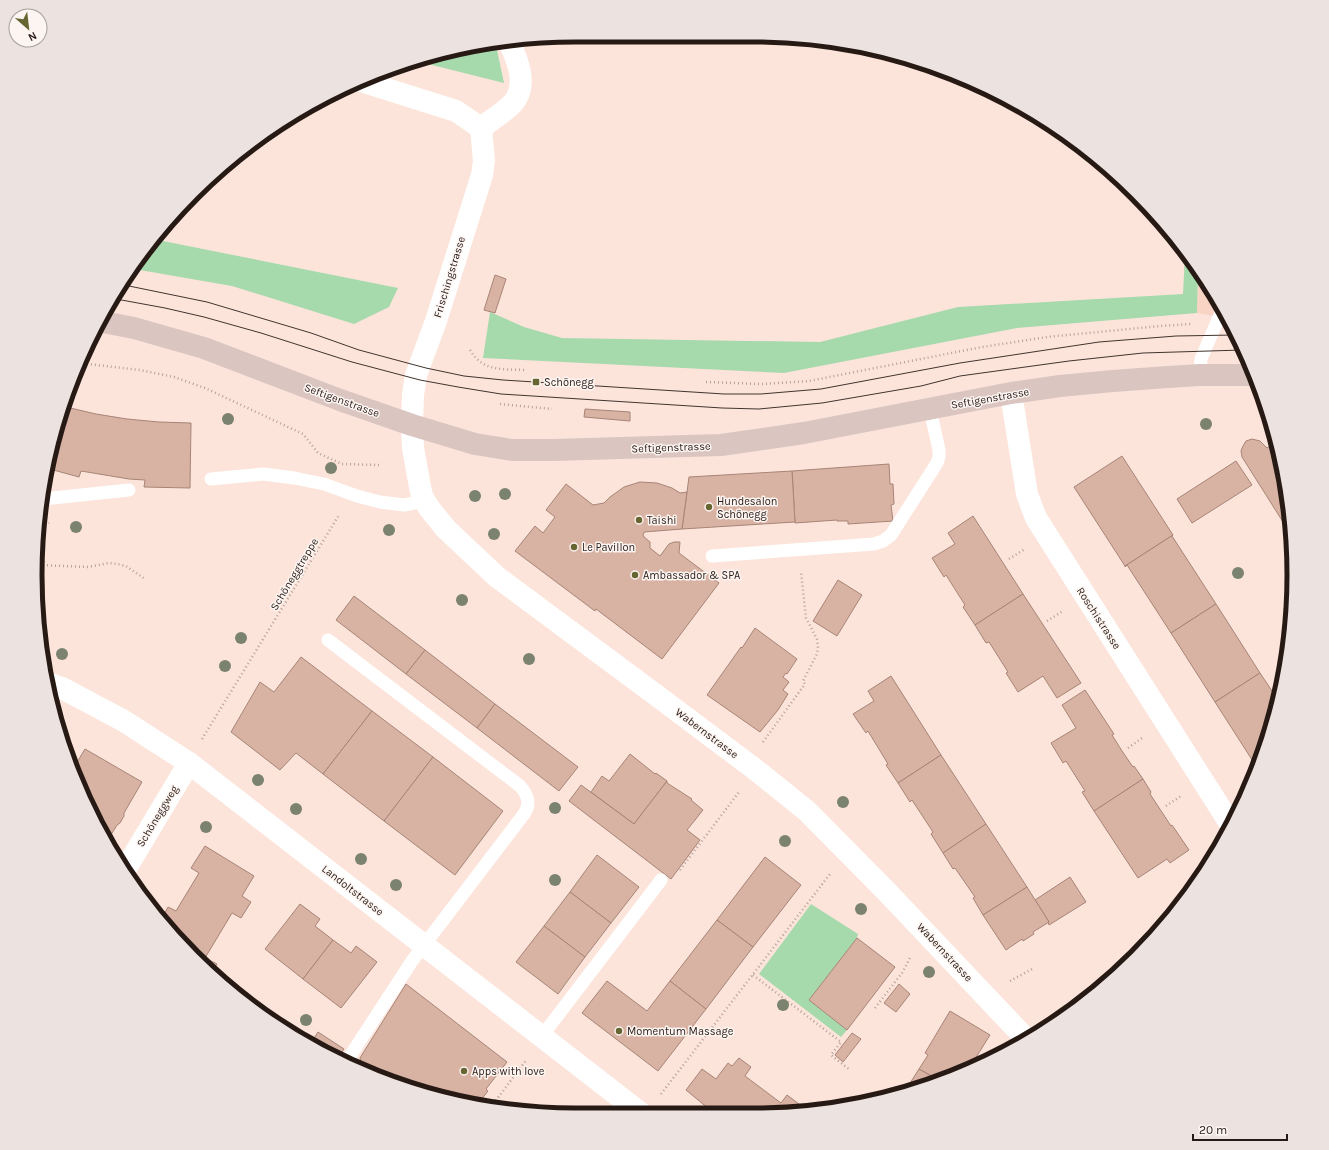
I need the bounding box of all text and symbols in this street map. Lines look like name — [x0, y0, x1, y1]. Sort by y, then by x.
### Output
north arrow — [8, 8, 48, 48]
text: N — [26, 29, 39, 44]
street label: Frischingstrasse — [431, 235, 468, 319]
place label: Schönegg — [544, 376, 594, 389]
marker: Schönegg — [531, 377, 541, 387]
street label: Seftigenstrasse — [302, 381, 382, 420]
street label: Seftigenstrasse — [950, 385, 1031, 412]
street label: Seftigenstrasse — [631, 440, 711, 455]
place label: Hundesalon Schönegg — [717, 495, 777, 521]
marker: Hundesalon Schönegg — [704, 502, 714, 512]
place label: Taishi — [647, 514, 677, 527]
marker: Taishi — [634, 515, 644, 525]
street label: Schöneggtreppe — [268, 535, 321, 613]
place label: Le Pavillon — [582, 541, 635, 554]
marker: Le Pavillon — [569, 542, 579, 552]
place label: Ambassador & SPA — [643, 569, 741, 582]
marker: Ambassador & SPA — [630, 570, 640, 580]
street label: Roschistrasse — [1074, 585, 1124, 652]
street label: Wabernstrasse — [673, 705, 741, 762]
street label: Schöneggweg — [134, 782, 181, 849]
street label: Landoltstrasse — [319, 862, 386, 919]
street label: Wabernstrasse — [914, 920, 975, 985]
place label: Momentum Massage — [627, 1025, 734, 1038]
marker: Momentum Massage — [614, 1026, 624, 1036]
place label: Apps with love — [472, 1065, 545, 1078]
marker: Apps with love — [459, 1066, 469, 1076]
scale bar — [1193, 1116, 1287, 1142]
text: 20 m — [1199, 1123, 1227, 1137]

